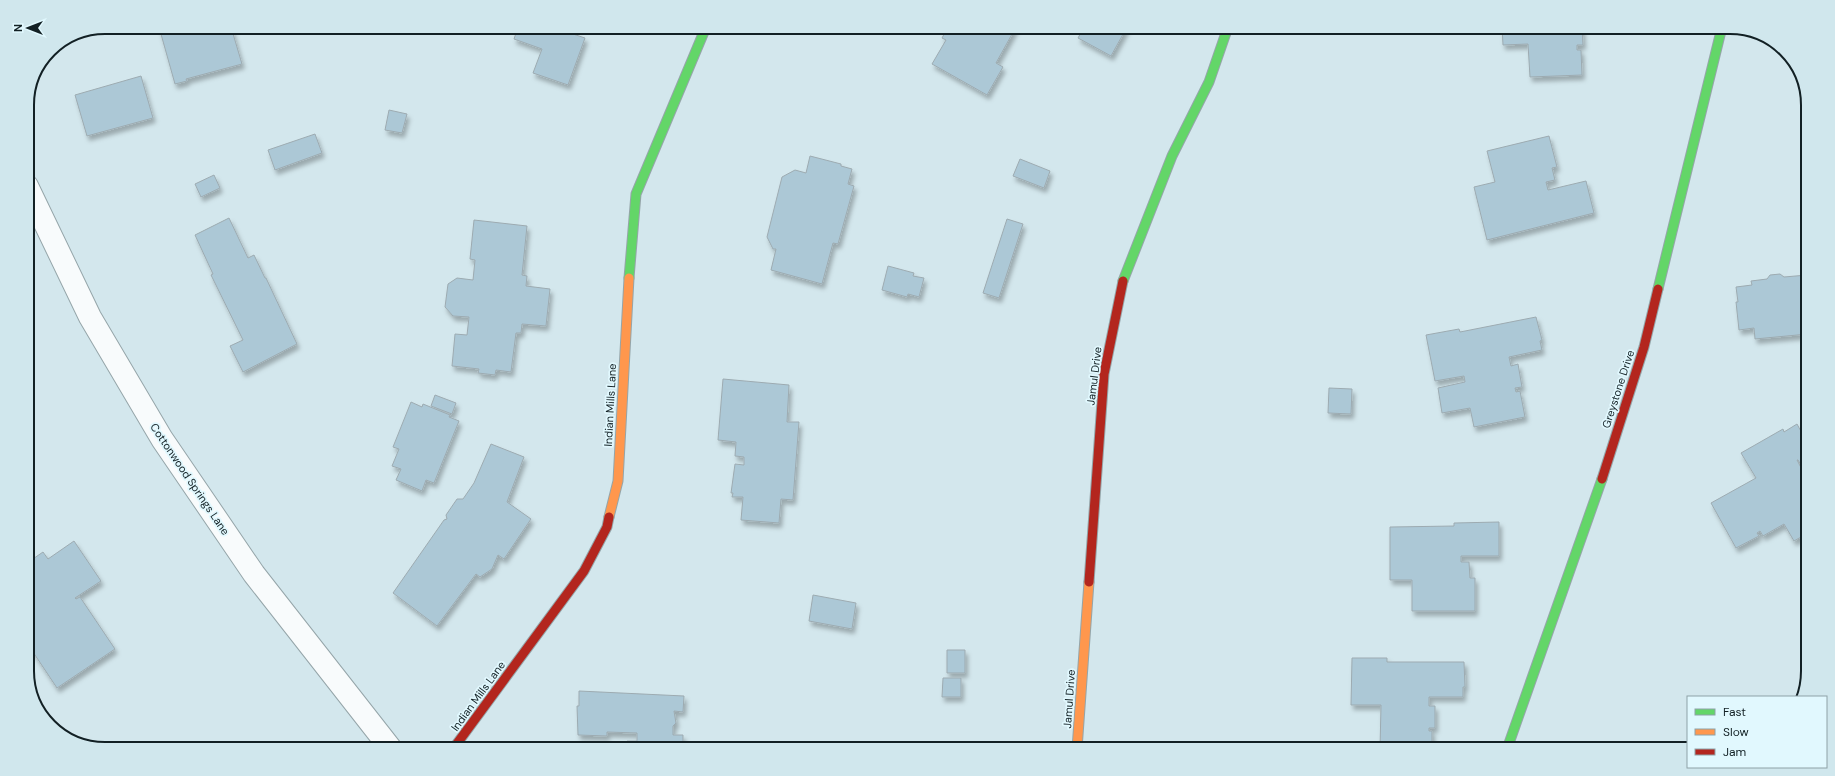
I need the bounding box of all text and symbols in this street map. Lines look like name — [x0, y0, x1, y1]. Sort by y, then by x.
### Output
north arrow — [8, 8, 48, 48]
text: N — [11, 24, 25, 32]
street label: Jamul Drive — [1083, 346, 1105, 406]
street label: Greystone Drive — [1599, 348, 1637, 430]
street label: Indian Mills Lane — [601, 363, 619, 447]
street label: Cottonwood Springs Lane — [147, 420, 233, 538]
street label: Indian Mills Lane — [448, 658, 508, 734]
street label: Jamul Drive — [1060, 669, 1078, 729]
legend — [1687, 696, 1827, 768]
text: Fast — [1723, 704, 1746, 720]
text: Slow — [1723, 724, 1749, 740]
text: Jam — [1723, 744, 1746, 760]

